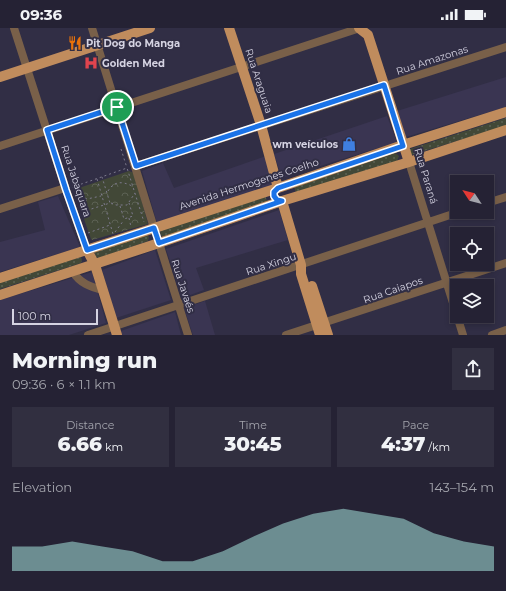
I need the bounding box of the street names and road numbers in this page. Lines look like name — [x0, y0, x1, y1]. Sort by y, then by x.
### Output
street label: Rua Amazonas — [394, 42, 470, 78]
street label: Rua Araguaia — [242, 47, 276, 115]
street label: Rua Jabaquara — [58, 143, 94, 219]
street label: Rua Paraná — [411, 147, 441, 205]
street label: Avenida Hermogenes Coelho — [178, 155, 320, 213]
street label: Rua Xingu — [244, 250, 298, 278]
street label: Rua Javaés — [168, 258, 198, 314]
street label: Rua Caiapos — [362, 274, 424, 306]

